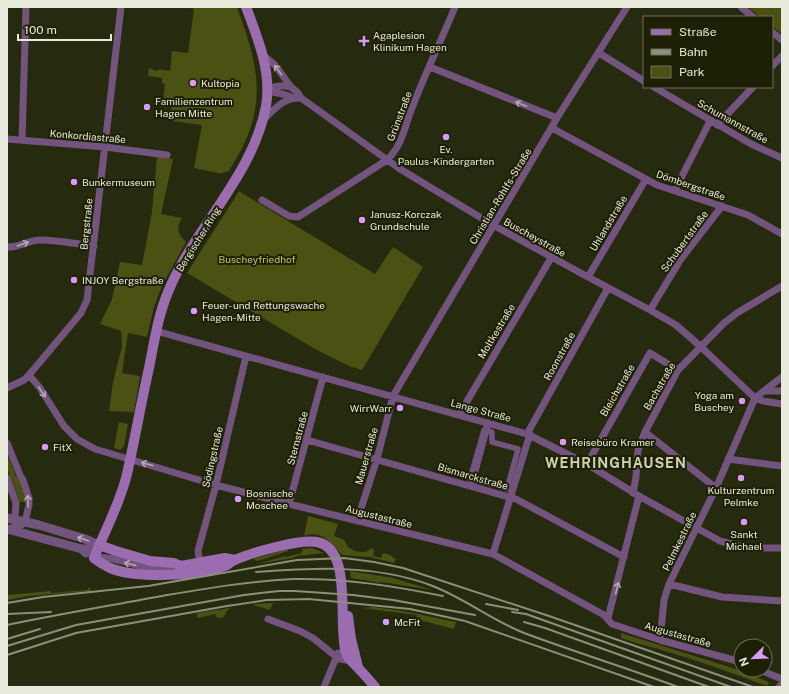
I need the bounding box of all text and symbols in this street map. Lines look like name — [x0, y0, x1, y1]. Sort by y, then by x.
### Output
scale bar — [18, 16, 111, 42]
legend — [643, 16, 773, 88]
text: 100 m — [24, 23, 57, 37]
text: Straße — [679, 25, 717, 39]
place label: Agaplesion Klinikum Hagen — [373, 29, 447, 53]
marker: Agaplesion Klinikum Hagen — [358, 35, 370, 47]
text: Bahn — [679, 45, 708, 59]
one-way arrow — [274, 64, 283, 75]
text: Park — [679, 65, 705, 79]
place label: Kultopia — [201, 77, 239, 89]
marker: Kultopia — [188, 78, 198, 88]
street label: Grünstraße — [384, 89, 414, 143]
place label: Familienzentrum Hagen Mitte — [155, 95, 233, 119]
street label: Schumannstraße — [696, 97, 771, 146]
one-way arrow — [516, 99, 528, 107]
marker: Familienzentrum Hagen Mitte — [142, 102, 152, 112]
street label: Konkordiastraße — [49, 127, 127, 145]
marker: Ev. Paulus-Kindergarten — [441, 132, 451, 142]
place label: Ev. Paulus-Kindergarten — [398, 143, 495, 167]
street label: Christian-Rohlfs-Straße — [466, 145, 534, 246]
street label: Dömbergstraße — [655, 168, 727, 203]
place label: Bunkermuseum — [82, 176, 155, 188]
marker: Bunkermuseum — [69, 177, 79, 187]
street label: Uhlandstraße — [587, 193, 629, 253]
street label: Bergstraße — [77, 197, 95, 250]
street label: Bergischer Ring — [173, 204, 223, 274]
place label: Janusz-Korczak Grundschule — [370, 208, 442, 232]
street label: Schubertstraße — [658, 208, 710, 274]
marker: Janusz-Korczak Grundschule — [357, 215, 367, 225]
street label: Buscheystraße — [502, 215, 568, 259]
one-way arrow — [17, 240, 29, 248]
park label: Buscheyfriedhof — [219, 253, 296, 265]
place label: INJOY Bergstraße — [82, 274, 164, 286]
marker: INJOY Bergstraße — [69, 275, 79, 285]
place label: Feuer- und Rettungswache Hagen-Mitte — [202, 299, 325, 323]
street label: Moltkestraße — [475, 301, 517, 361]
marker: Feuer- und Rettungswache Hagen-Mitte — [189, 306, 199, 316]
street label: Roonstraße — [541, 330, 577, 382]
street label: Bachstraße — [641, 360, 678, 412]
street label: Bleichstraße — [597, 361, 637, 418]
one-way arrow — [39, 386, 47, 398]
place label: Yoga am Buschey — [694, 389, 735, 413]
street label: Lange Straße — [449, 396, 513, 424]
marker: Yoga am Buschey — [737, 396, 747, 406]
place label: WirrWarr — [350, 402, 392, 414]
marker: WirrWarr — [395, 403, 405, 413]
street label: Sternstraße — [284, 409, 310, 466]
street label: Södingstraße — [199, 425, 225, 489]
street label: Mauerstraße — [352, 425, 380, 486]
place label: Reisebüro Kramer — [571, 436, 655, 448]
marker: Reisebüro Kramer — [558, 437, 568, 447]
place label: FitX — [53, 441, 72, 453]
marker: FitX — [40, 442, 50, 452]
district label: WEHRINGHAUSEN — [545, 455, 687, 471]
one-way arrow — [141, 460, 154, 467]
street label: Bismarckstraße — [436, 460, 510, 492]
marker: Kulturzentrum Pelmke — [736, 473, 746, 483]
place label: Kulturzentrum Pelmke — [707, 484, 775, 508]
place label: Bosnische Moschee — [246, 487, 294, 511]
marker: Bosnische Moschee — [233, 494, 243, 504]
one-way arrow — [25, 495, 32, 508]
street label: Augustastraße — [344, 502, 414, 530]
street label: Pelmkestraße — [660, 509, 699, 573]
marker: Sankt Michael — [739, 517, 749, 527]
place label: Sankt Michael — [726, 528, 762, 552]
one-way arrow — [77, 535, 90, 542]
one-way arrow — [123, 560, 136, 567]
one-way arrow — [613, 582, 621, 595]
place label: McFit — [394, 616, 421, 628]
marker: McFit — [381, 617, 391, 627]
street label: Augustastraße — [643, 619, 713, 649]
north arrow — [733, 638, 773, 678]
text: N — [737, 656, 751, 668]

